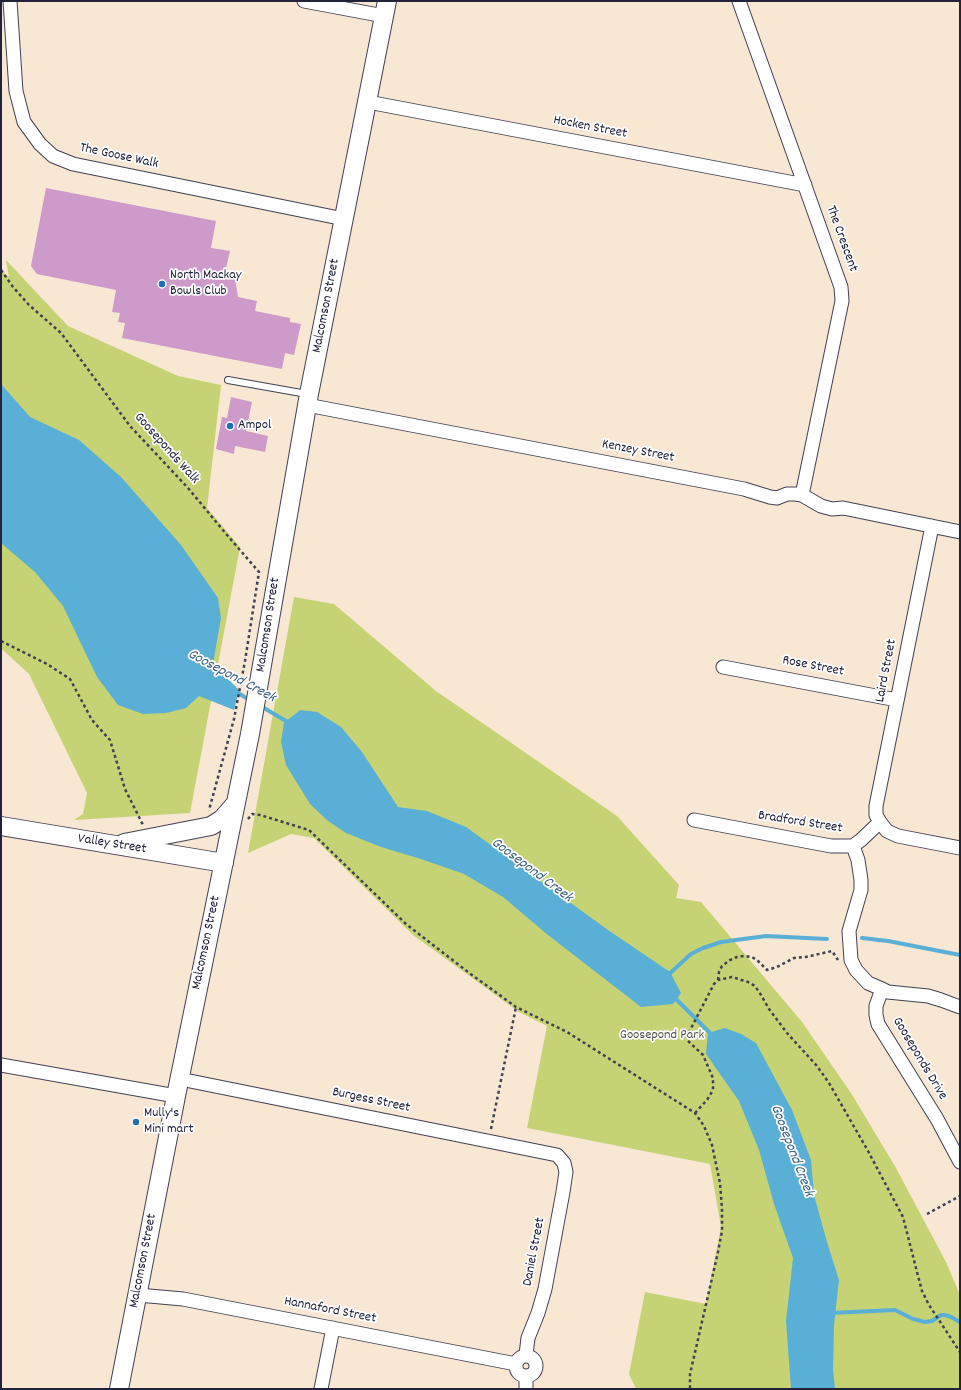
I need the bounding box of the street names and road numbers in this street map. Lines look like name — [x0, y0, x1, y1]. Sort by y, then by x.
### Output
street label: Hocken Street — [552, 113, 628, 143]
street label: The Goose Walk — [78, 140, 160, 174]
street label: The Crescent — [821, 204, 861, 274]
street label: Malcomson Street — [310, 258, 344, 354]
street label: Gooseponds Walk — [130, 410, 202, 488]
street label: Kenzey Street — [600, 437, 676, 467]
street label: Malcomson Street — [253, 577, 285, 673]
street label: Laird Street — [873, 638, 901, 704]
street label: Rose Street — [781, 653, 845, 681]
street label: Bradford Street — [757, 808, 843, 838]
street label: Valley Street — [77, 831, 147, 859]
street label: Malcomson Street — [189, 895, 225, 991]
street label: Gooseponds Drive — [888, 1015, 950, 1103]
street label: Burgess Street — [331, 1085, 411, 1117]
street label: Malcomson Street — [127, 1213, 161, 1309]
street label: Daniel Street — [520, 1216, 550, 1288]
street label: Hannaford Street — [283, 1294, 377, 1328]

